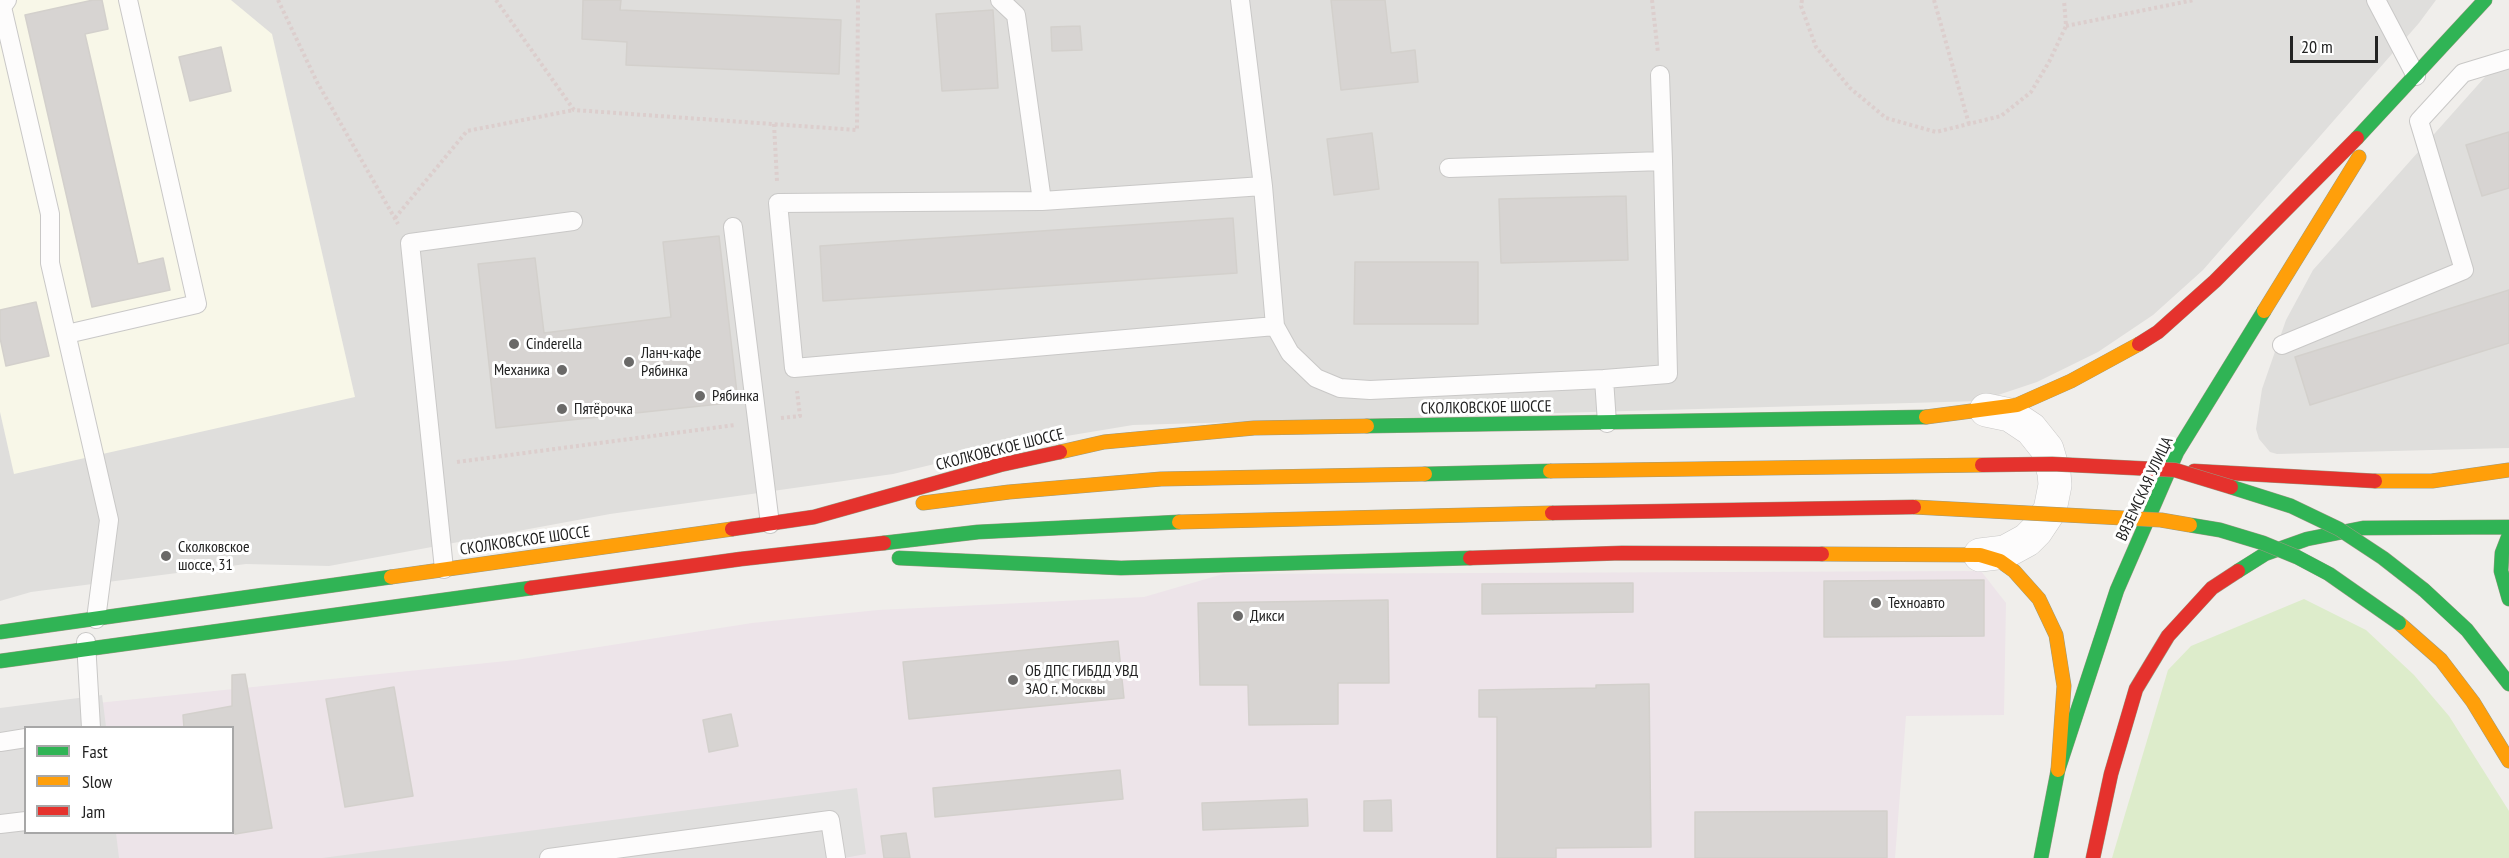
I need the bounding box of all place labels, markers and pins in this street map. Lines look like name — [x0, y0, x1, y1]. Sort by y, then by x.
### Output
place label: Cinderella — [526, 334, 582, 354]
marker: Cinderella — [507, 337, 521, 351]
place label: Ланч-кафе Рябинка — [641, 343, 701, 381]
marker: Ланч-кафе Рябинка — [622, 355, 636, 369]
place label: Механика — [494, 360, 550, 380]
marker: Механика — [555, 363, 569, 377]
place label: Рябинка — [712, 386, 759, 406]
marker: Рябинка — [693, 389, 707, 403]
place label: Пятёрочка — [574, 399, 633, 419]
marker: Пятёрочка — [555, 402, 569, 416]
place label: Сколковское шоссе, 31 — [178, 537, 250, 575]
marker: Сколковское шоссе, 31 — [159, 549, 173, 563]
place label: Техноавто — [1888, 593, 1945, 613]
marker: Техноавто — [1869, 596, 1883, 610]
place label: Дикси — [1250, 606, 1284, 626]
marker: Дикси — [1231, 609, 1245, 623]
place label: ОБ ДПС ГИБДД УВД ЗАО г. Москвы — [1025, 661, 1138, 699]
marker: ОБ ДПС ГИБДД УВД ЗАО г. Москвы — [1006, 673, 1020, 687]

